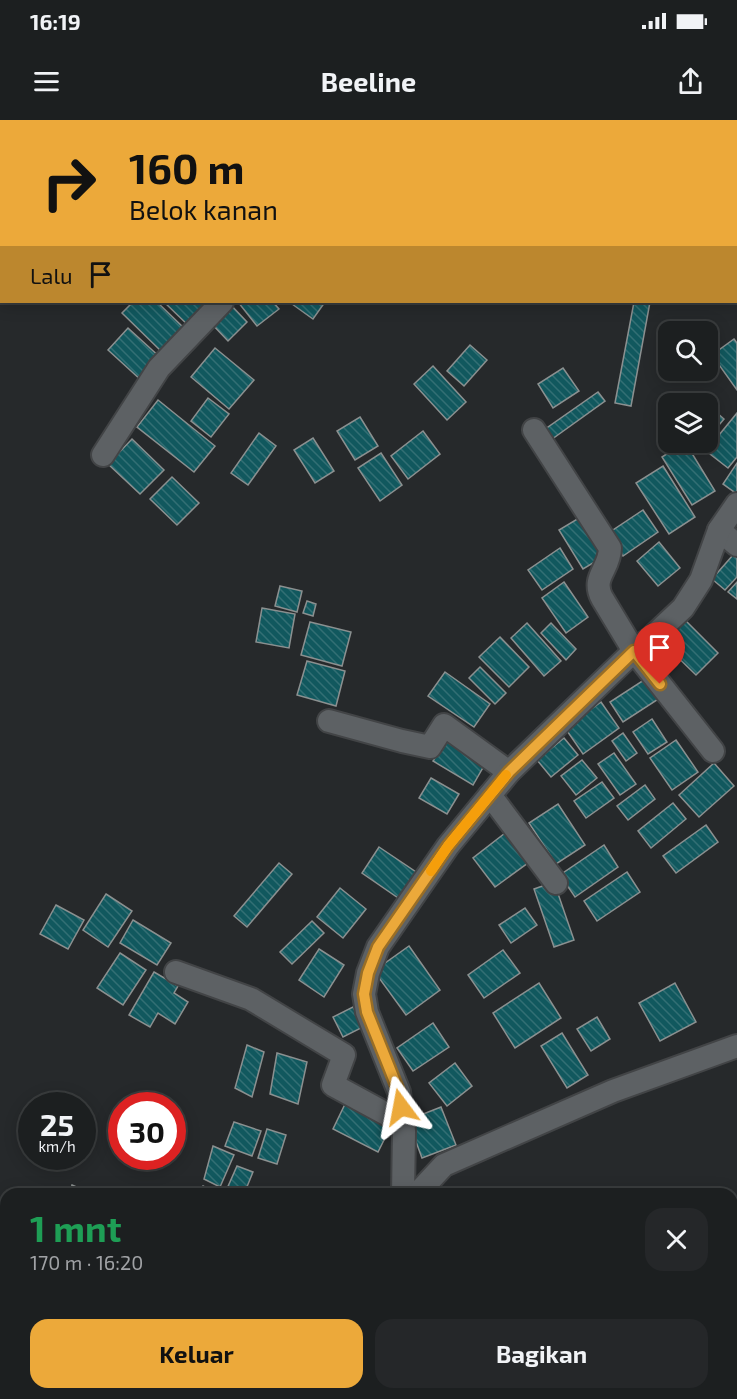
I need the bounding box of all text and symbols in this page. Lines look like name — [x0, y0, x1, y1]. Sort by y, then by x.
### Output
text: 16:19 — [30, 8, 81, 34]
icon: menu — [30, 65, 63, 98]
text: Beeline — [321, 65, 416, 97]
icon: share — [674, 65, 707, 98]
text: 160 m — [129, 142, 245, 192]
icon: right — [30, 144, 108, 222]
text: Belok kanan — [129, 193, 278, 225]
icon: arrive — [84, 258, 117, 291]
text: Lalu — [30, 262, 72, 288]
map controls — [658, 321, 718, 453]
button: search — [658, 321, 718, 381]
button: layers — [658, 393, 718, 453]
pin — [634, 622, 685, 684]
icon: arrive — [643, 631, 676, 664]
position arrow — [369, 1075, 433, 1139]
speed limit sign: 30 — [108, 1092, 186, 1170]
text: 25 — [40, 1106, 74, 1142]
text: km/h — [38, 1137, 76, 1155]
text: 1 mnt — [30, 1206, 121, 1249]
button: close — [645, 1208, 708, 1271]
text: 170 m · 16:20 — [30, 1250, 143, 1274]
button: Keluar — [30, 1319, 363, 1388]
button: Bagikan — [375, 1319, 708, 1388]

